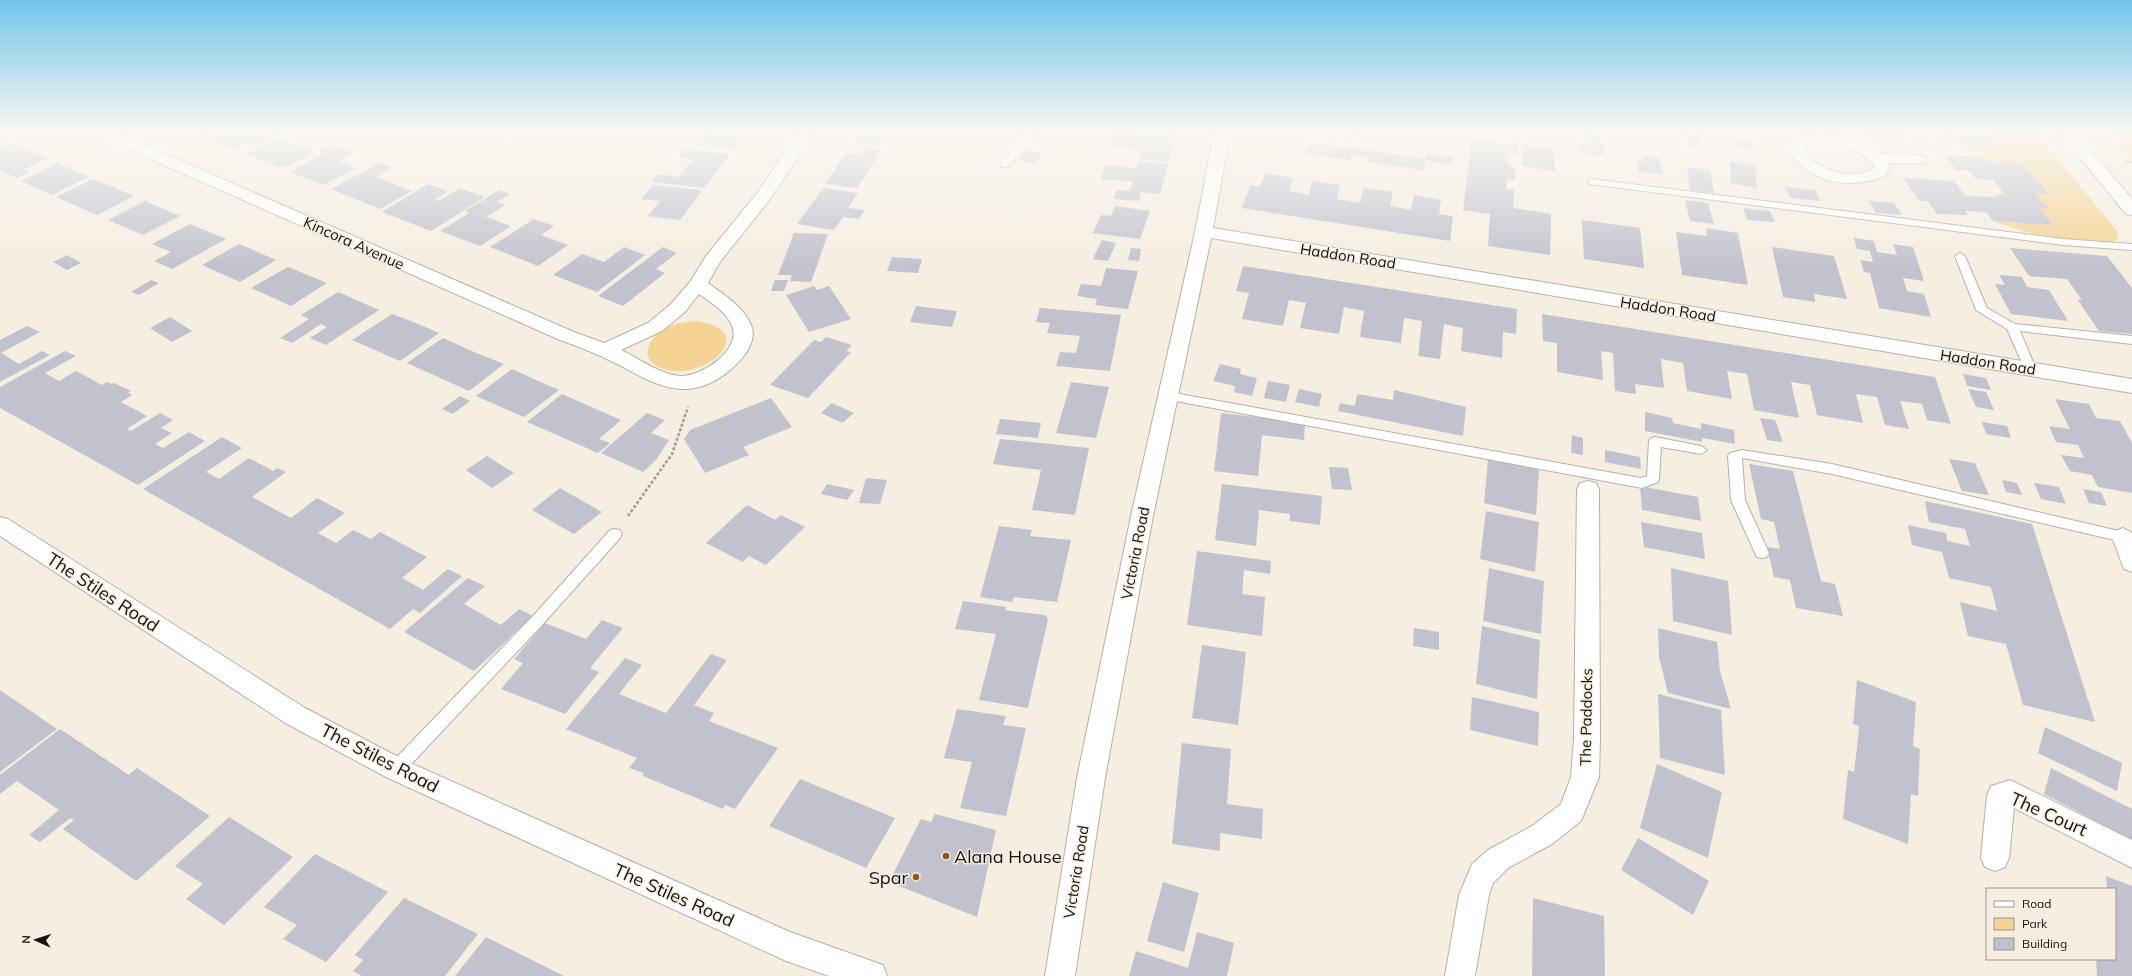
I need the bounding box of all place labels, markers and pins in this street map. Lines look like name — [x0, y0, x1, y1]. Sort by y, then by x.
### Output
place label: Alana House — [954, 845, 1062, 868]
marker: Alana House — [941, 851, 951, 861]
place label: Spar — [869, 866, 908, 889]
marker: Spar — [911, 872, 921, 882]

